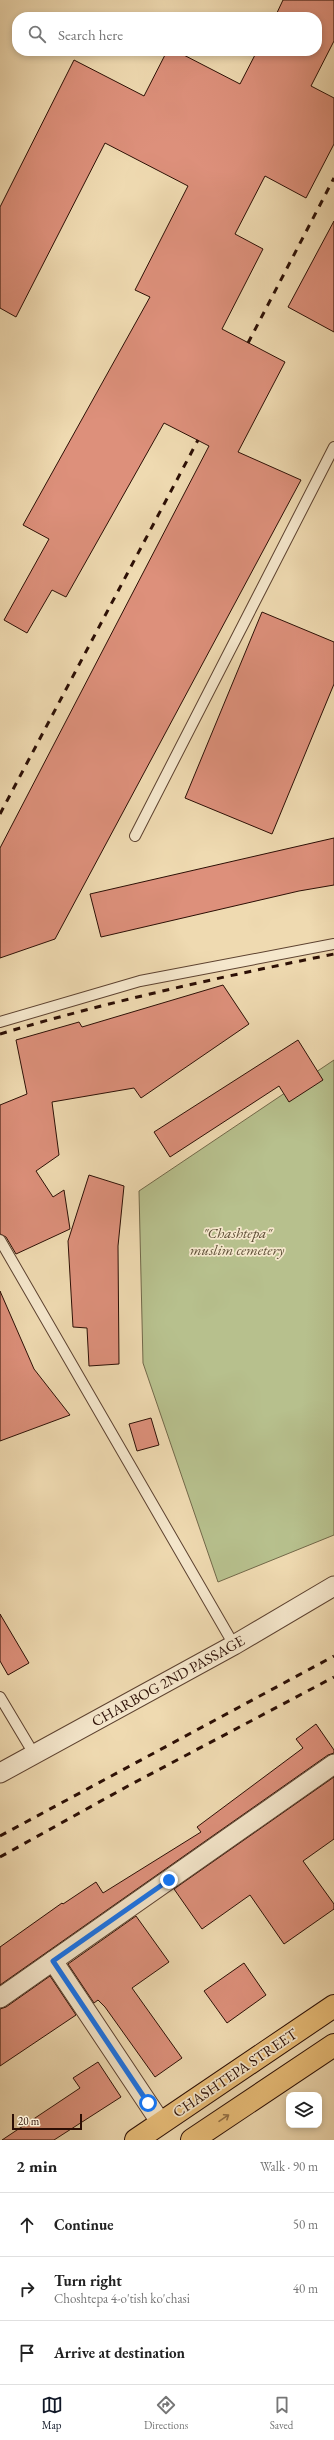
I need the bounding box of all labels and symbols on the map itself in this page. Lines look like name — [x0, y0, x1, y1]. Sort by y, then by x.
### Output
park label: "Chashtepa" muslim cemetery — [190, 1223, 284, 1259]
street label: CHARBOG 2ND PASSAGE — [88, 1630, 248, 1731]
route end — [160, 1871, 178, 1889]
street label: CHASHTEPA STREET — [169, 2023, 301, 2121]
route start — [139, 2094, 157, 2112]
scale bar — [12, 2112, 82, 2131]
one-way arrow — [219, 2114, 230, 2122]

